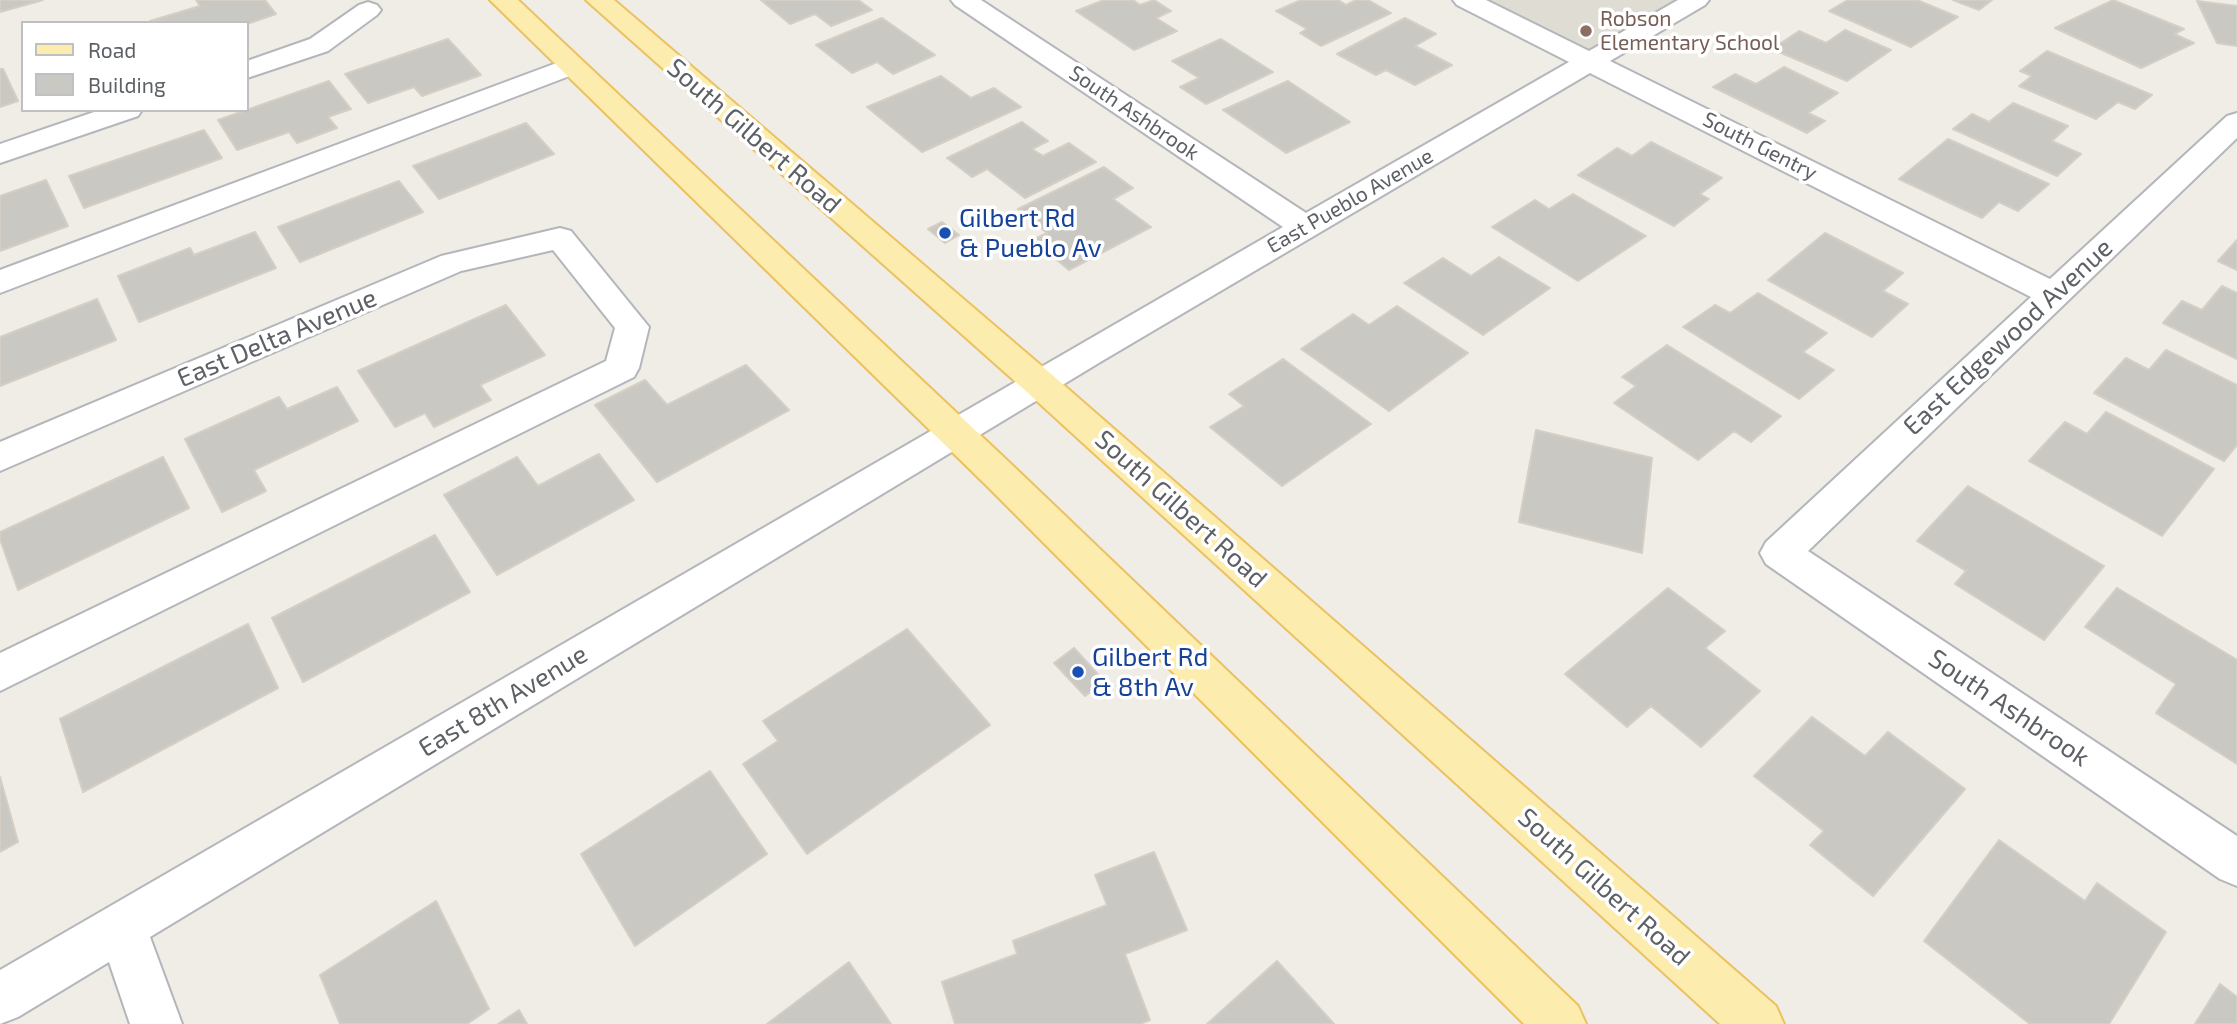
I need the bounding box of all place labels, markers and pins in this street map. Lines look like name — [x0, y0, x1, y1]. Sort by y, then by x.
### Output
place label: Robson Elementary School — [1600, 6, 1779, 56]
marker: Robson Elementary School — [1578, 23, 1594, 39]
place label: Gilbert Rd & Pueblo Av — [959, 202, 1102, 264]
marker: Gilbert Rd & Pueblo Av — [937, 225, 953, 241]
place label: Gilbert Rd & 8th Av — [1092, 641, 1208, 702]
marker: Gilbert Rd & 8th Av — [1070, 664, 1086, 680]

